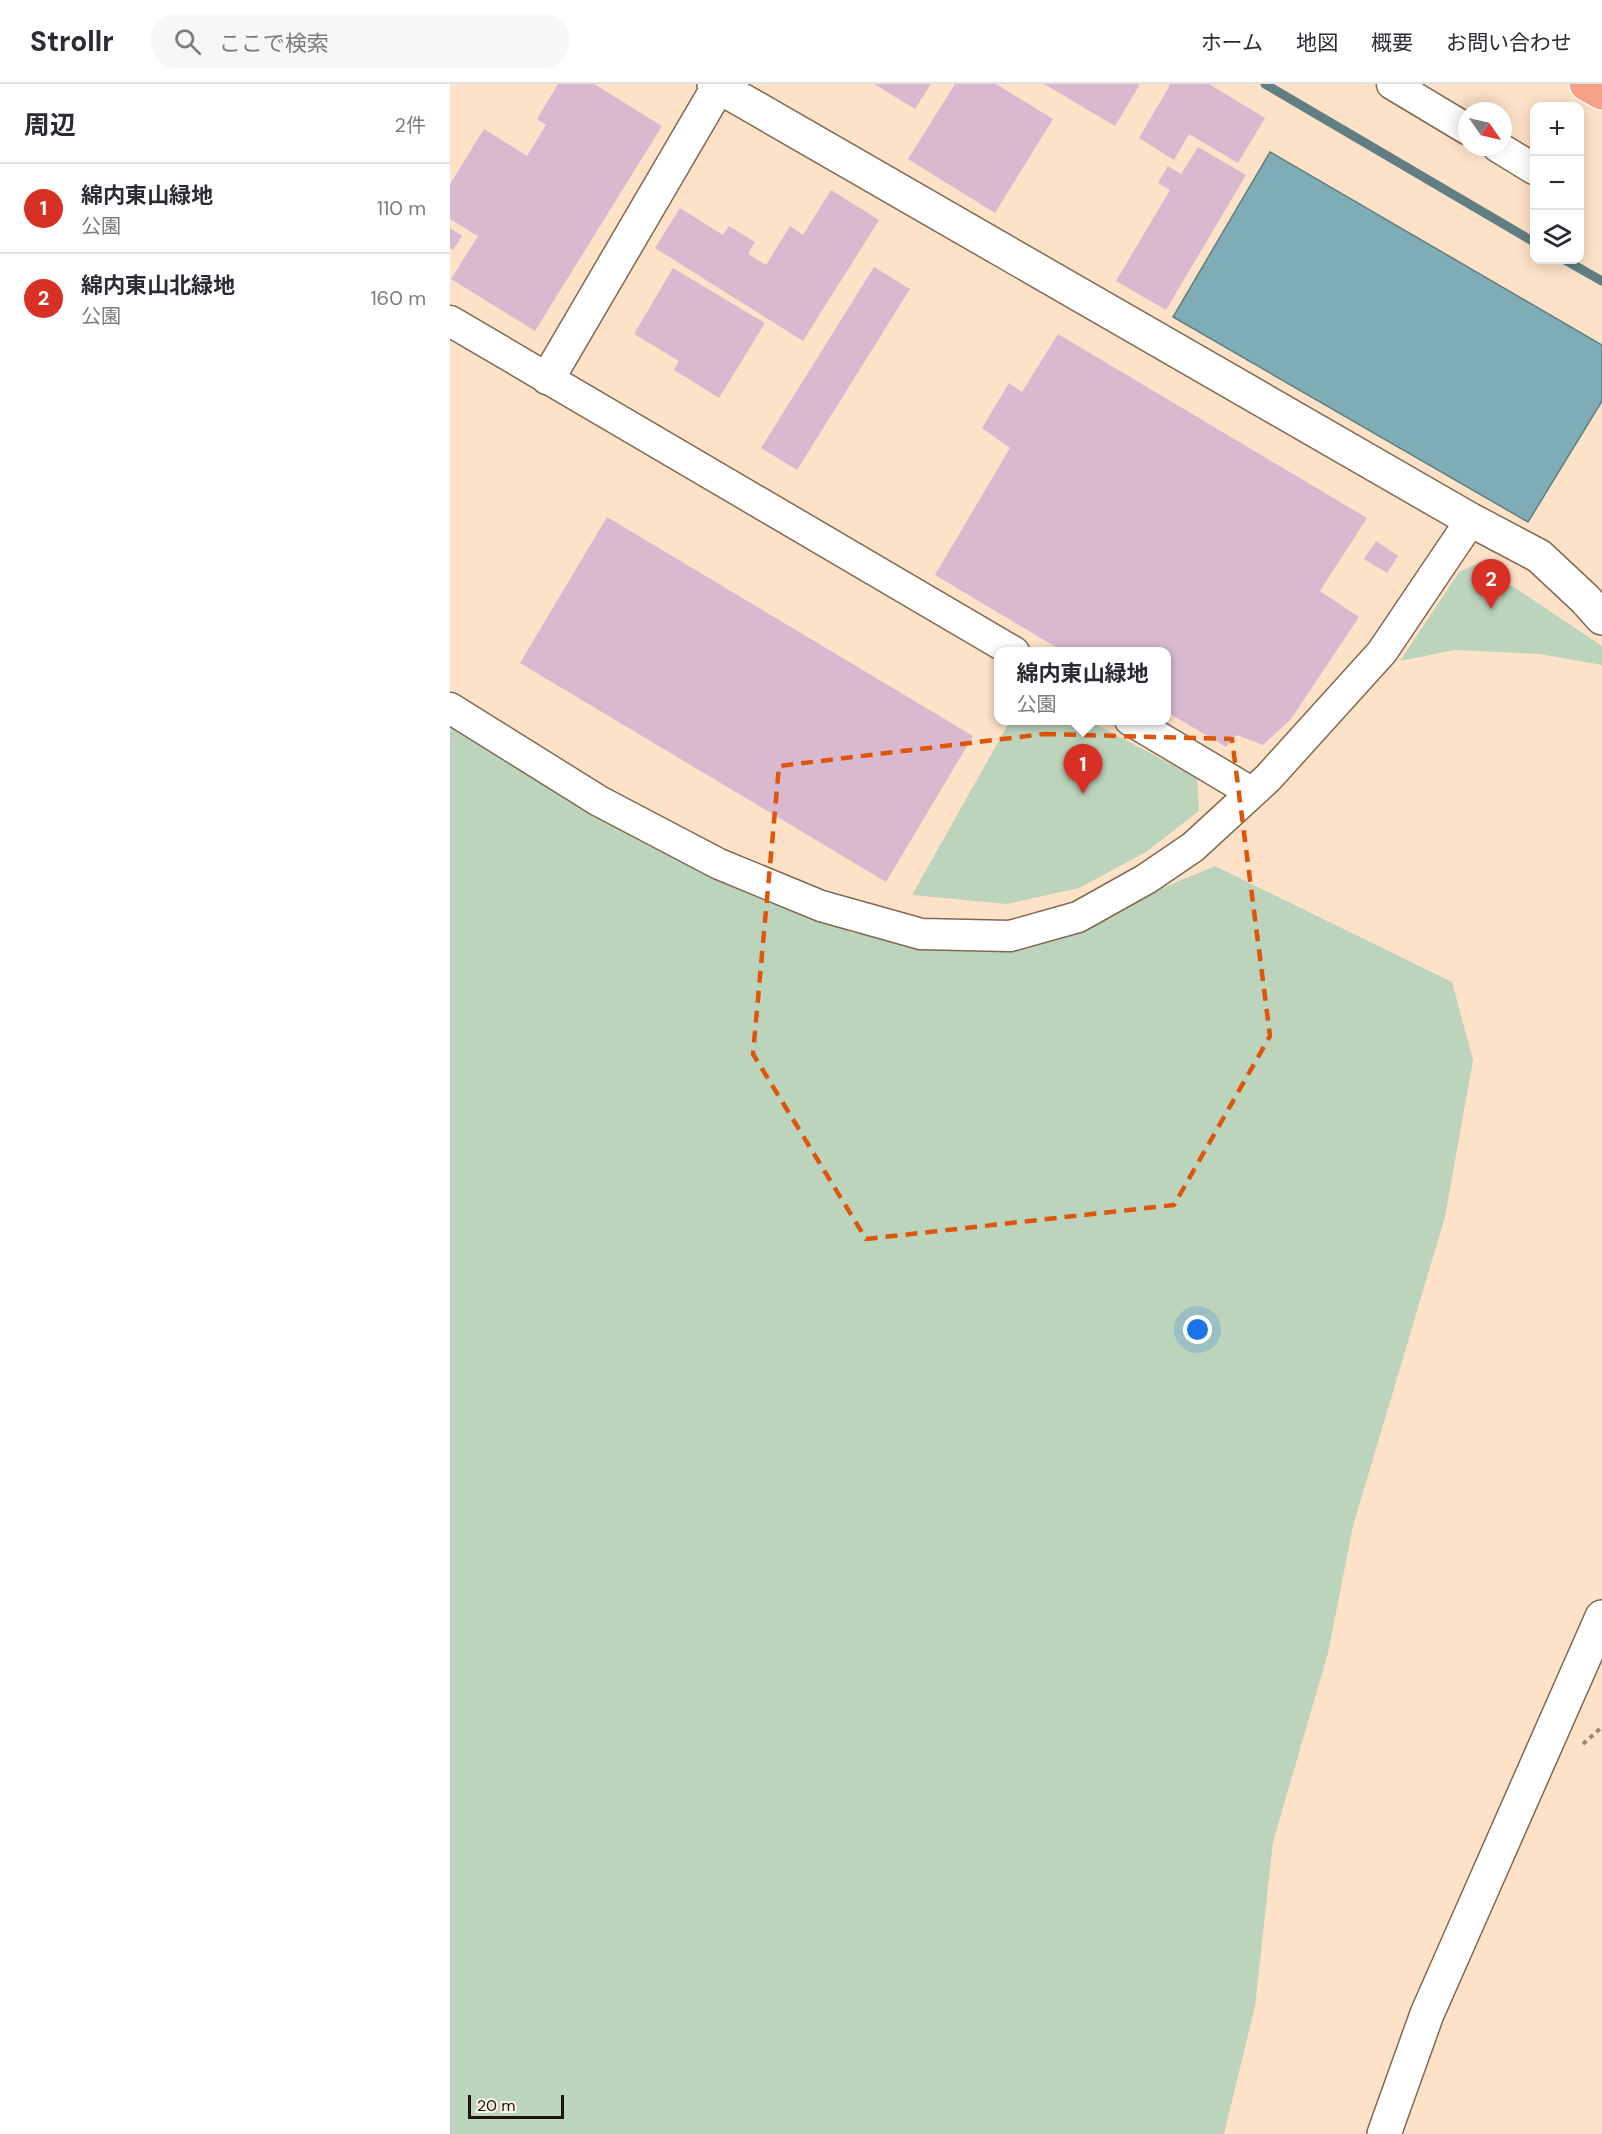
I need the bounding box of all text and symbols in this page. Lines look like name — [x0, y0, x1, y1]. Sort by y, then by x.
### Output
search box — [150, 14, 570, 68]
text: Strollr — [30, 23, 114, 60]
icon: search — [171, 25, 204, 58]
text: ここで検索 — [219, 29, 329, 58]
text: ホーム — [1201, 29, 1263, 57]
text: 地図 — [1296, 29, 1338, 57]
text: 概要 — [1371, 29, 1413, 57]
text: お問い合わせ — [1446, 29, 1572, 57]
north arrow — [1458, 102, 1512, 156]
map controls — [1530, 102, 1584, 264]
button: + — [1530, 102, 1584, 156]
text: 周辺 — [24, 108, 76, 142]
text: 2件 — [394, 112, 426, 138]
button: − — [1530, 156, 1584, 210]
text: 綿内東山緑地 — [81, 181, 213, 210]
text: 1 — [40, 195, 47, 221]
text: 110 m — [377, 195, 426, 221]
button: layers — [1530, 210, 1584, 264]
text: 公園 — [81, 213, 121, 239]
text: 綿内東山北緑地 — [81, 271, 235, 300]
text: 2 — [38, 285, 49, 311]
text: 160 m — [370, 285, 426, 311]
text: 公園 — [81, 303, 121, 329]
pin: 2 — [1472, 560, 1510, 609]
popup — [994, 647, 1171, 725]
text: 綿内東山緑地 — [1016, 659, 1149, 688]
text: 公園 — [1016, 691, 1056, 717]
pin: 1 — [1064, 744, 1102, 794]
your location — [1183, 1315, 1212, 1344]
scale bar — [468, 2092, 564, 2120]
text: 20 m — [477, 2095, 516, 2116]

